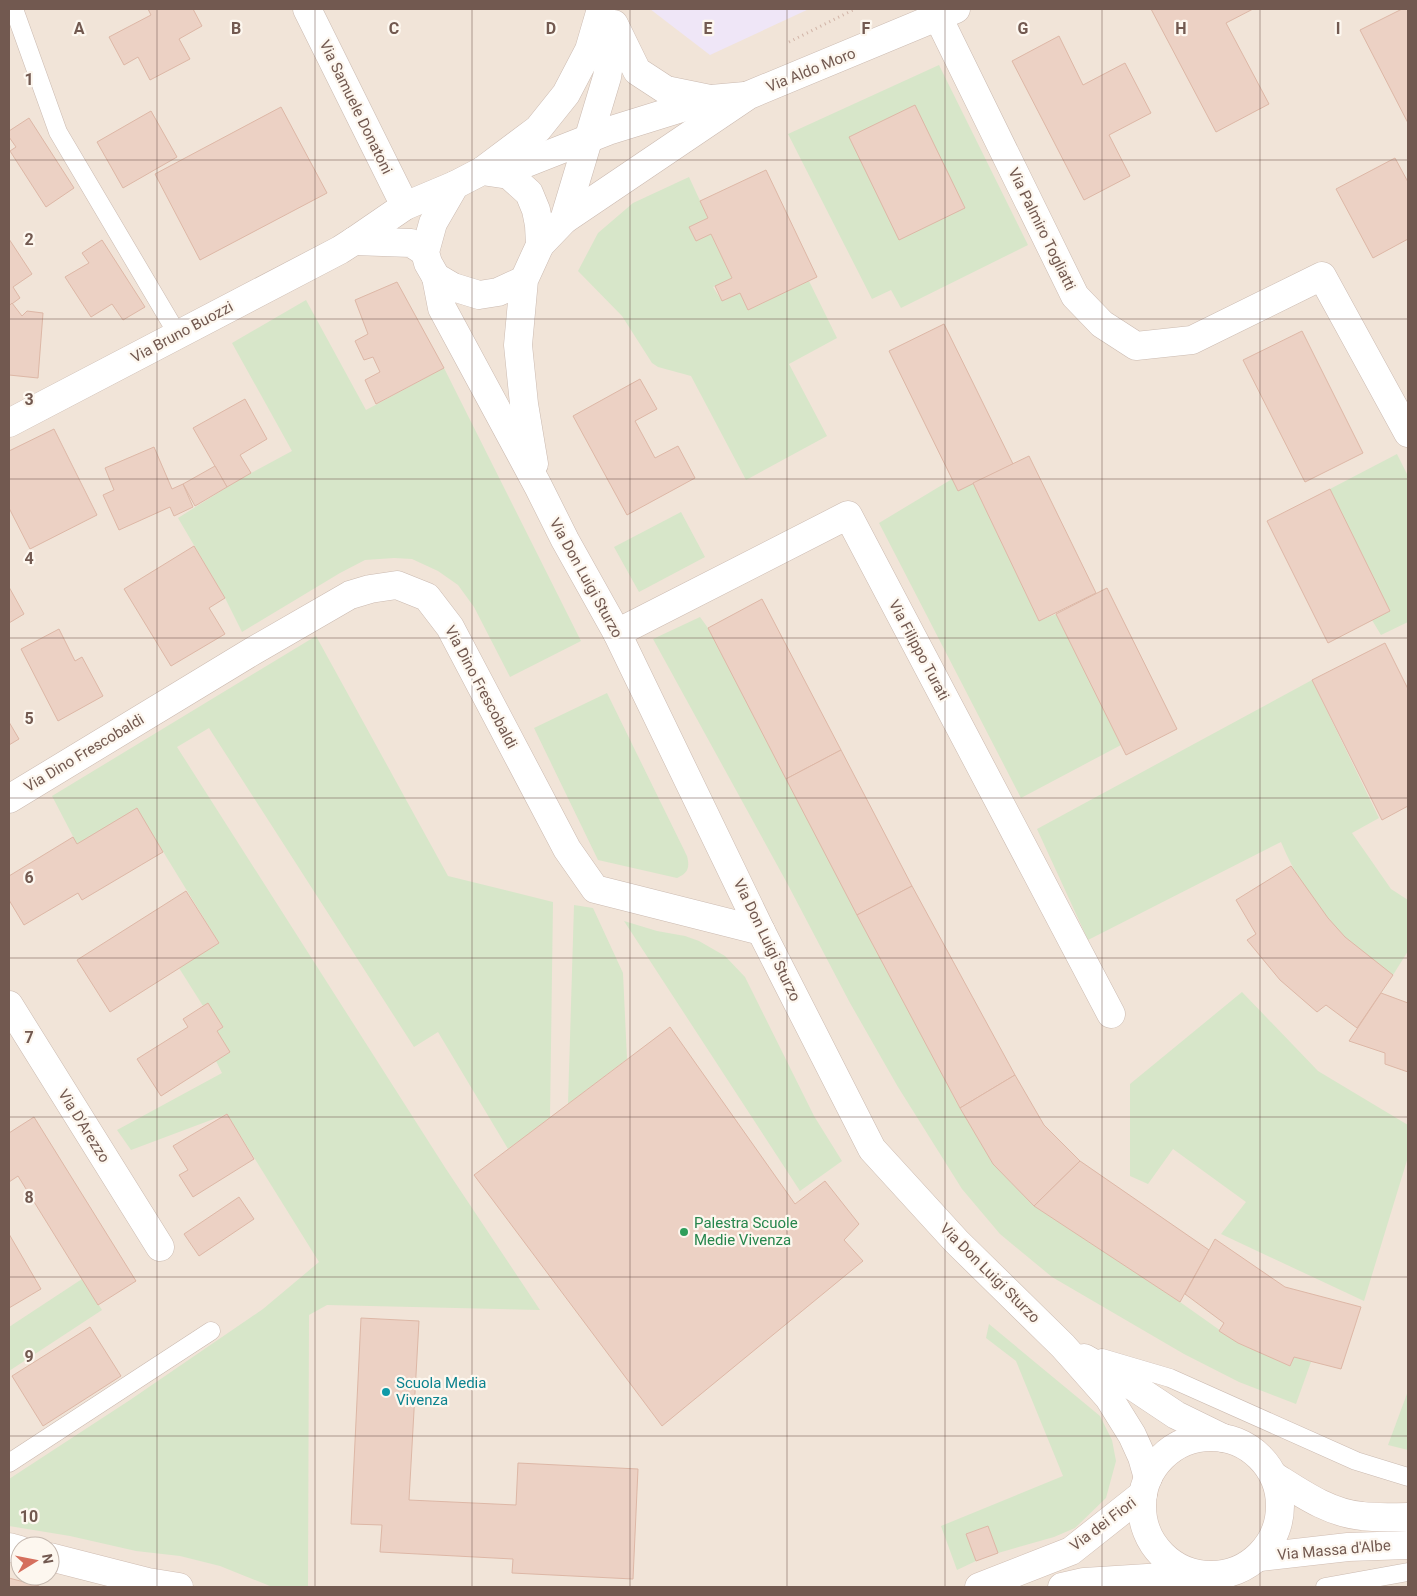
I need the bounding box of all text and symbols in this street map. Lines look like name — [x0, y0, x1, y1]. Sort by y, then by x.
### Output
text: A — [74, 19, 85, 38]
text: B — [231, 19, 241, 38]
text: C — [389, 19, 399, 38]
text: D — [546, 19, 556, 38]
text: E — [704, 19, 713, 38]
text: F — [862, 19, 871, 38]
text: G — [1018, 19, 1029, 38]
text: H — [1175, 19, 1187, 38]
text: I — [1336, 19, 1340, 38]
street label: Via Samuele Donatoni — [316, 37, 396, 177]
street label: Via Aldo Moro — [764, 44, 858, 96]
text: 1 — [24, 70, 34, 89]
street label: Via Palmiro Togliatti — [1005, 165, 1079, 293]
text: 2 — [24, 230, 34, 249]
street label: Via Bruno Buozzi — [128, 298, 236, 366]
text: 3 — [24, 390, 34, 409]
street label: Via Don Luigi Sturzo — [546, 515, 626, 641]
text: 4 — [24, 549, 34, 568]
street label: Via Filippo Turati — [885, 597, 953, 703]
street label: Via Dino Frescobaldi — [441, 622, 521, 752]
text: 5 — [24, 709, 34, 728]
street label: Via Dino Frescobaldi — [21, 710, 147, 796]
text: 6 — [24, 868, 34, 887]
street label: Via Don Luigi Sturzo — [730, 876, 804, 1004]
text: 7 — [24, 1028, 34, 1047]
street label: Via D'Arezzo — [54, 1086, 114, 1166]
text: 8 — [24, 1188, 34, 1207]
place label: Palestra Scuole Medie Vivenza — [694, 1214, 798, 1249]
street label: Via Don Luigi Sturzo — [936, 1219, 1044, 1327]
marker: Palestra Scuole Medie Vivenza — [678, 1226, 690, 1238]
text: 9 — [24, 1347, 34, 1366]
place label: Scuola Media Vivenza — [396, 1374, 486, 1409]
marker: Scuola Media Vivenza — [380, 1386, 392, 1398]
street label: Via dei Fiori — [1066, 1493, 1140, 1555]
text: 10 — [20, 1507, 38, 1526]
north arrow — [10, 1536, 60, 1586]
street label: Via Massa d'Albe — [1277, 1536, 1391, 1564]
text: N — [39, 1552, 57, 1565]

